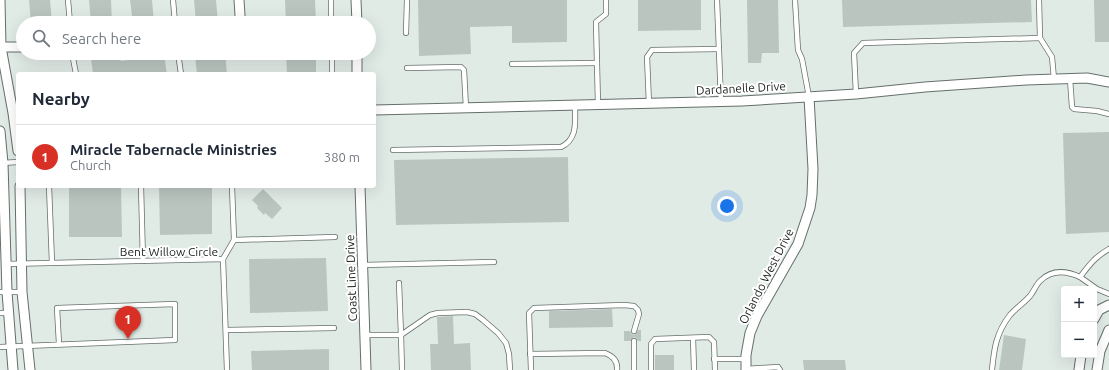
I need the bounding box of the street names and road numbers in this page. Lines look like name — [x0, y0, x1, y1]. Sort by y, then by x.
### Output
street label: Dardanelle Drive — [696, 79, 786, 97]
street label: Orlando West Drive — [736, 226, 796, 326]
street label: Coast Line Drive — [343, 234, 359, 322]
street label: Bent Willow Circle — [120, 245, 218, 258]

